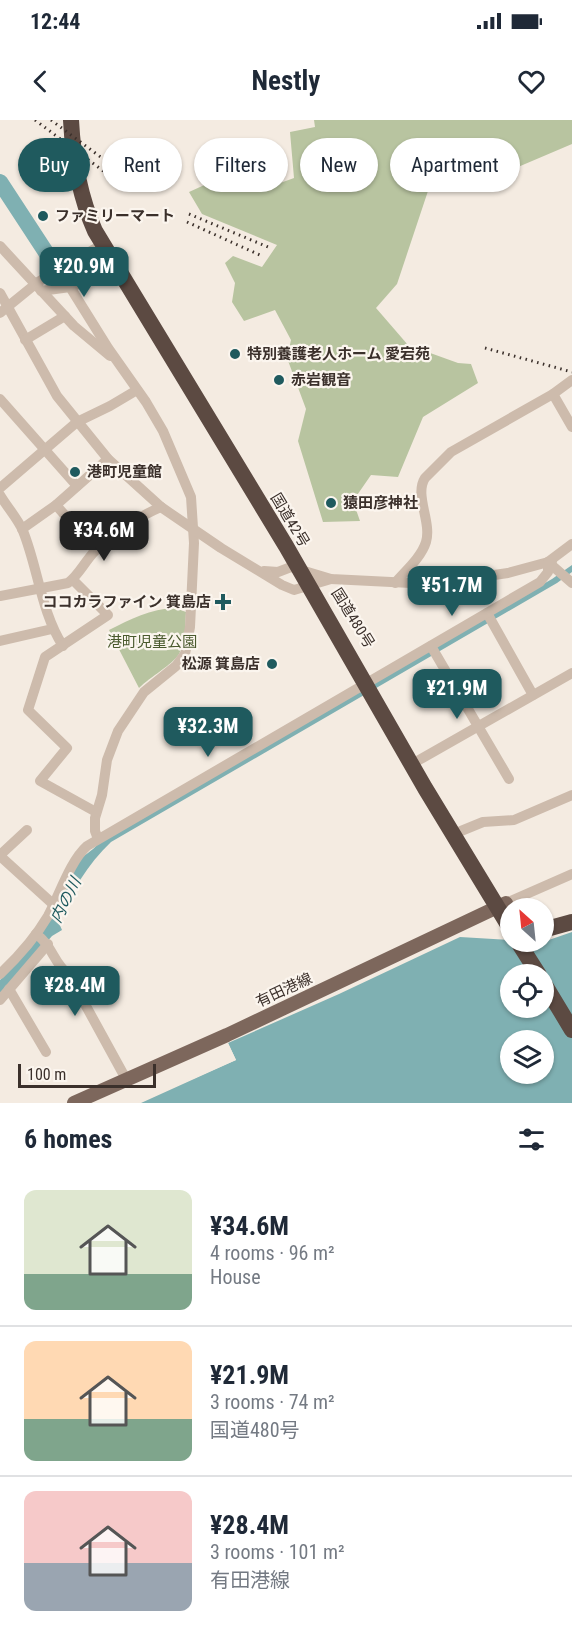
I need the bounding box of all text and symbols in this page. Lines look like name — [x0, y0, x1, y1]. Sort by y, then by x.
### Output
text: 12:44 — [30, 9, 81, 34]
icon: back — [24, 65, 57, 98]
text: Nestly — [252, 65, 320, 97]
icon: heart — [515, 65, 548, 98]
chip: Buy — [18, 138, 90, 192]
chip: Rent — [102, 138, 182, 192]
chip: Filters — [194, 138, 288, 192]
chip: New — [300, 138, 378, 192]
chip: Apartment — [390, 138, 520, 192]
place label: ファミリーマート — [55, 207, 175, 225]
marker: ファミリーマート — [36, 209, 50, 223]
pin: ¥20.9M — [35, 247, 133, 298]
text: ¥20.9M — [54, 254, 114, 278]
place label: 特別養護老人ホーム 愛宕苑 — [247, 345, 430, 363]
marker: 特別養護老人ホーム 愛宕苑 — [228, 347, 242, 361]
place label: 赤岩観音 — [291, 371, 351, 389]
marker: 赤岩観音 — [272, 373, 286, 387]
place label: 港町児童館 — [87, 463, 162, 481]
marker: 港町児童館 — [68, 465, 82, 479]
street label: 国道42号 — [267, 490, 313, 550]
place label: 猿田彦神社 — [343, 494, 418, 512]
marker: 猿田彦神社 — [324, 496, 338, 510]
pin: ¥34.6M — [55, 511, 153, 562]
text: ¥34.6M — [74, 518, 134, 542]
pin: ¥51.7M — [403, 566, 501, 617]
text: ¥51.7M — [422, 573, 482, 597]
street label: 国道480号 — [328, 585, 378, 651]
place label: ココカラファイン 箕島店 — [43, 593, 211, 611]
marker: ココカラファイン 箕島店 — [216, 595, 230, 609]
park label: 港町児童公園 — [107, 633, 197, 651]
place label: 松源 箕島店 — [182, 655, 260, 673]
marker: 松源 箕島店 — [265, 657, 279, 671]
pin: ¥21.9M — [408, 669, 506, 720]
text: ¥21.9M — [427, 676, 487, 700]
pin: ¥32.3M — [159, 707, 257, 758]
text: ¥32.3M — [178, 714, 238, 738]
water label: 内の川 — [46, 873, 86, 926]
north arrow — [500, 898, 554, 952]
map controls — [500, 898, 554, 1084]
button: locate — [500, 964, 554, 1018]
pin: ¥28.4M — [26, 966, 124, 1017]
street label: 有田港線 — [253, 969, 315, 1011]
text: ¥28.4M — [45, 973, 105, 997]
button: layers — [500, 1030, 554, 1084]
scale bar — [18, 1061, 156, 1088]
text: 100 m — [27, 1065, 66, 1084]
icon: filters — [515, 1123, 548, 1156]
text: 6 homes — [24, 1124, 112, 1154]
text: ¥34.6M — [210, 1211, 289, 1241]
icon: home — [72, 1214, 144, 1286]
text: 4 rooms · 96 m² — [210, 1241, 335, 1265]
text: House — [210, 1265, 261, 1289]
text: ¥21.9M — [210, 1360, 289, 1390]
icon: home — [72, 1365, 144, 1437]
text: 3 rooms · 74 m² — [210, 1390, 335, 1414]
text: 国道480号 — [210, 1418, 300, 1442]
text: ¥28.4M — [210, 1510, 289, 1540]
icon: home — [72, 1515, 144, 1587]
text: 3 rooms · 101 m² — [210, 1540, 345, 1564]
text: 有田港線 — [210, 1568, 290, 1592]

